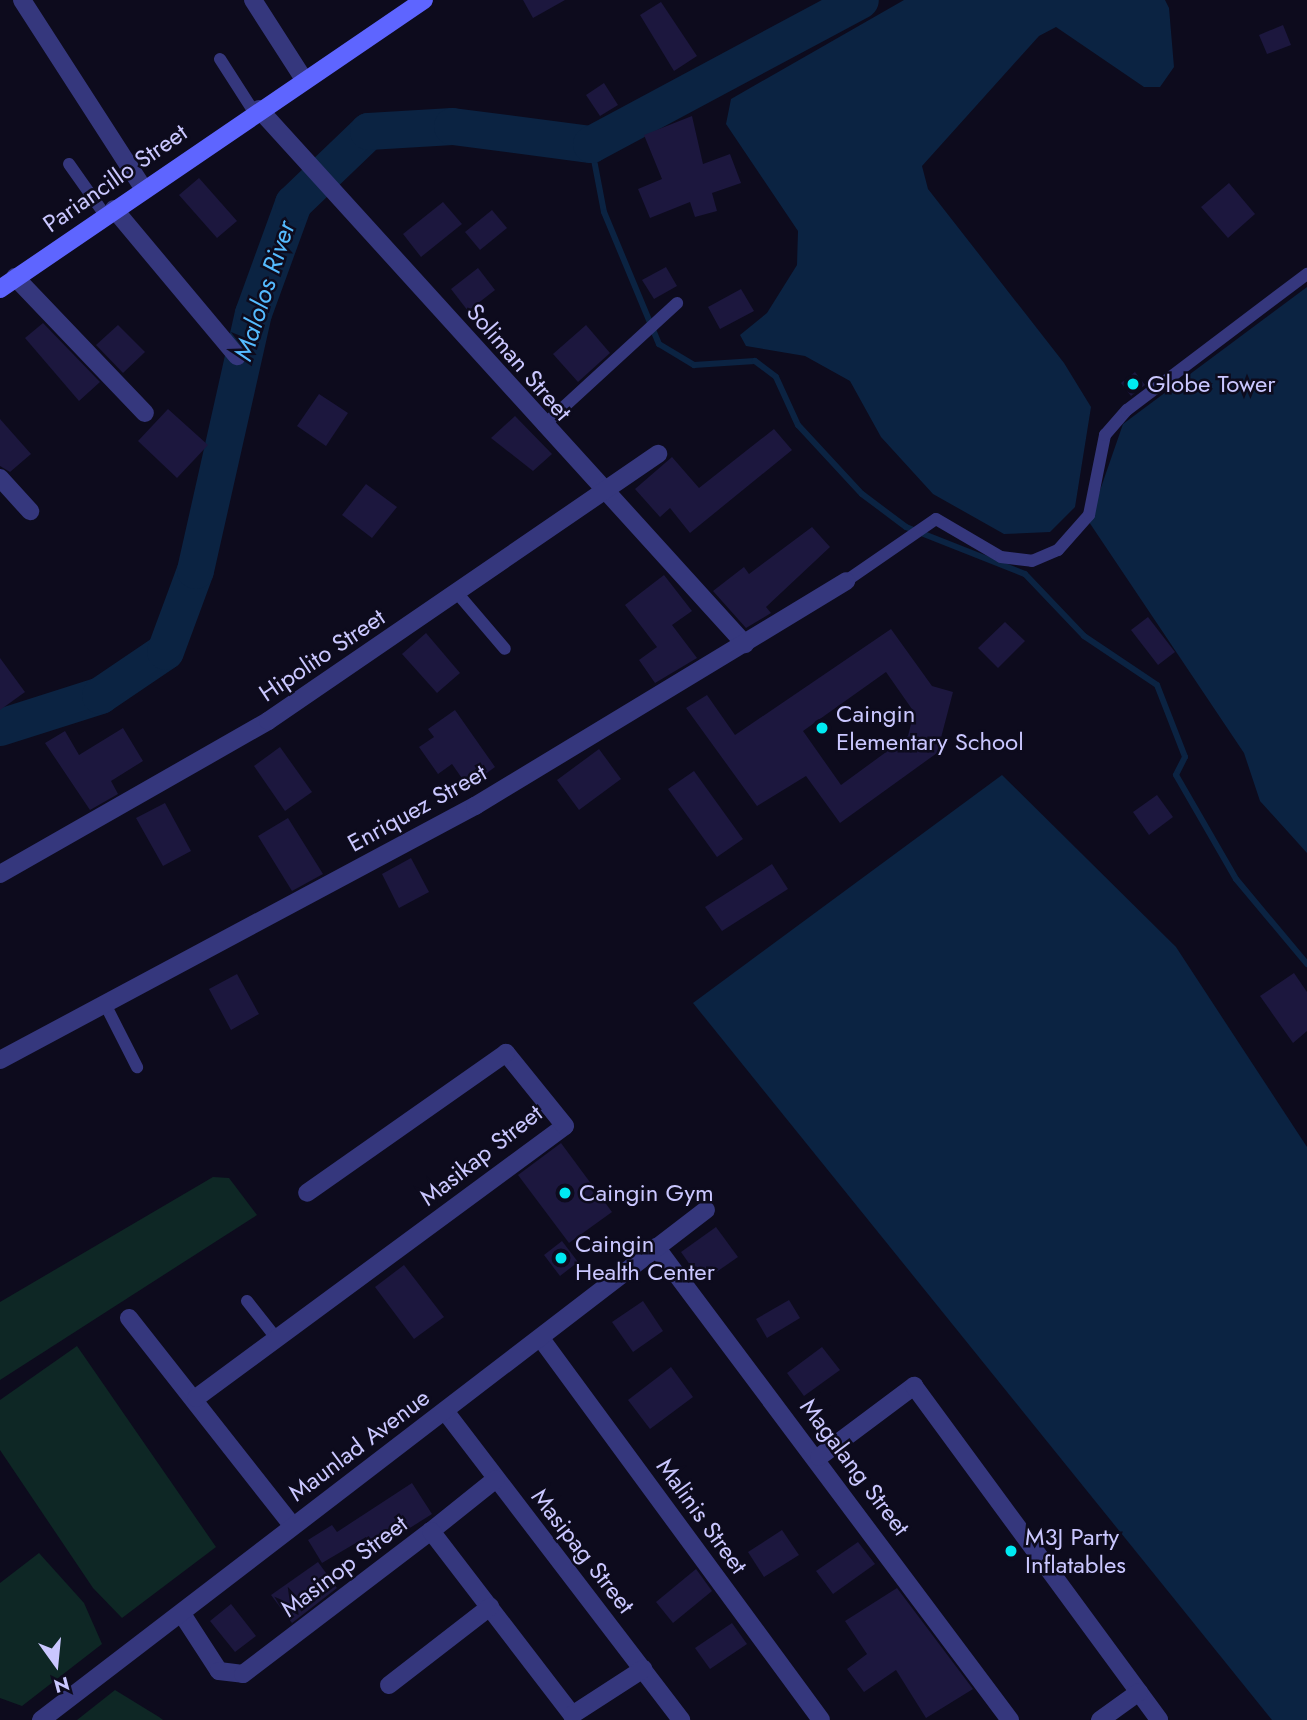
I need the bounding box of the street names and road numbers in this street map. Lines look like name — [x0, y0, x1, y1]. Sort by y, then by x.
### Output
street label: Pariancillo Street — [38, 118, 192, 238]
street label: Soliman Street — [460, 298, 578, 426]
street label: Hipolito Street — [254, 602, 390, 708]
street label: Enriquez Street — [343, 758, 491, 858]
street label: Masikap Street — [414, 1098, 548, 1212]
street label: Maunlad Avenue — [283, 1383, 435, 1507]
street label: Magalang Street — [794, 1393, 916, 1541]
street label: Malinis Street — [650, 1453, 754, 1579]
street label: Masipag Street — [525, 1483, 641, 1619]
street label: Masinop Street — [275, 1509, 413, 1623]

